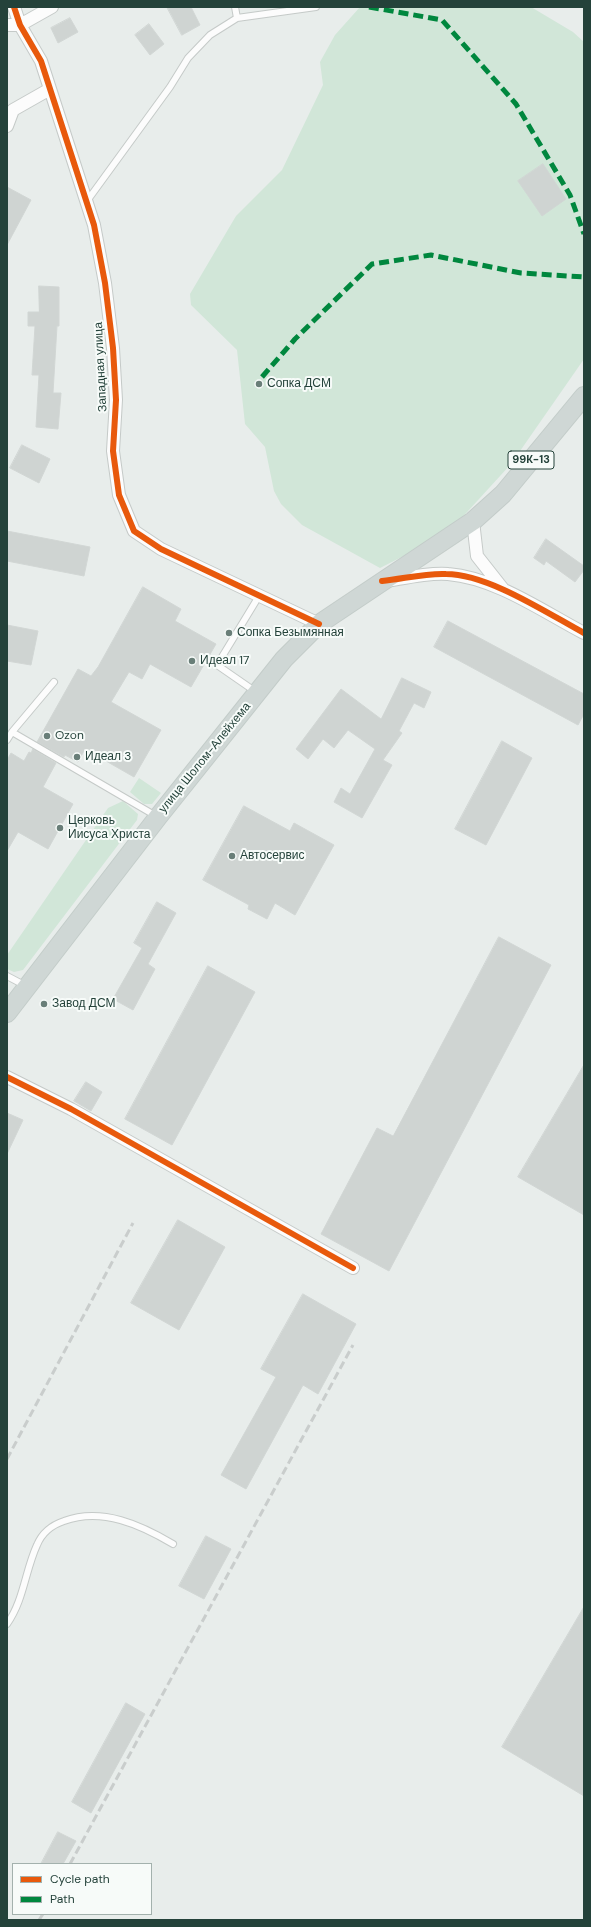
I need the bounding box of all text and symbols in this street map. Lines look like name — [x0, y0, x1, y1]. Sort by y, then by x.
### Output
street label: Западная улица — [91, 322, 111, 412]
place label: Сопка ДСМ — [267, 377, 331, 391]
marker: Сопка ДСМ — [254, 379, 264, 389]
road number: 99К-13 — [508, 451, 554, 469]
place label: Сопка Безымянная — [237, 626, 344, 640]
marker: Сопка Безымянная — [224, 628, 234, 638]
place label: Идеал 17 — [200, 654, 249, 668]
marker: Идеал 17 — [187, 656, 197, 666]
street label: улица Шолом-Алейхема — [156, 700, 254, 816]
place label: Ozon — [55, 729, 84, 743]
marker: Ozon — [42, 731, 52, 741]
place label: Идеал 3 — [85, 750, 131, 764]
marker: Идеал 3 — [72, 752, 82, 762]
place label: Церковь Иисуса Христа — [68, 814, 150, 842]
marker: Церковь Иисуса Христа — [55, 823, 65, 833]
place label: Автосервис — [240, 849, 305, 863]
marker: Автосервис — [227, 851, 237, 861]
place label: Завод ДСМ — [52, 997, 115, 1011]
marker: Завод ДСМ — [39, 999, 49, 1009]
legend — [12, 1863, 152, 1915]
text: Cycle path — [50, 1871, 110, 1887]
text: Path — [50, 1891, 75, 1907]

